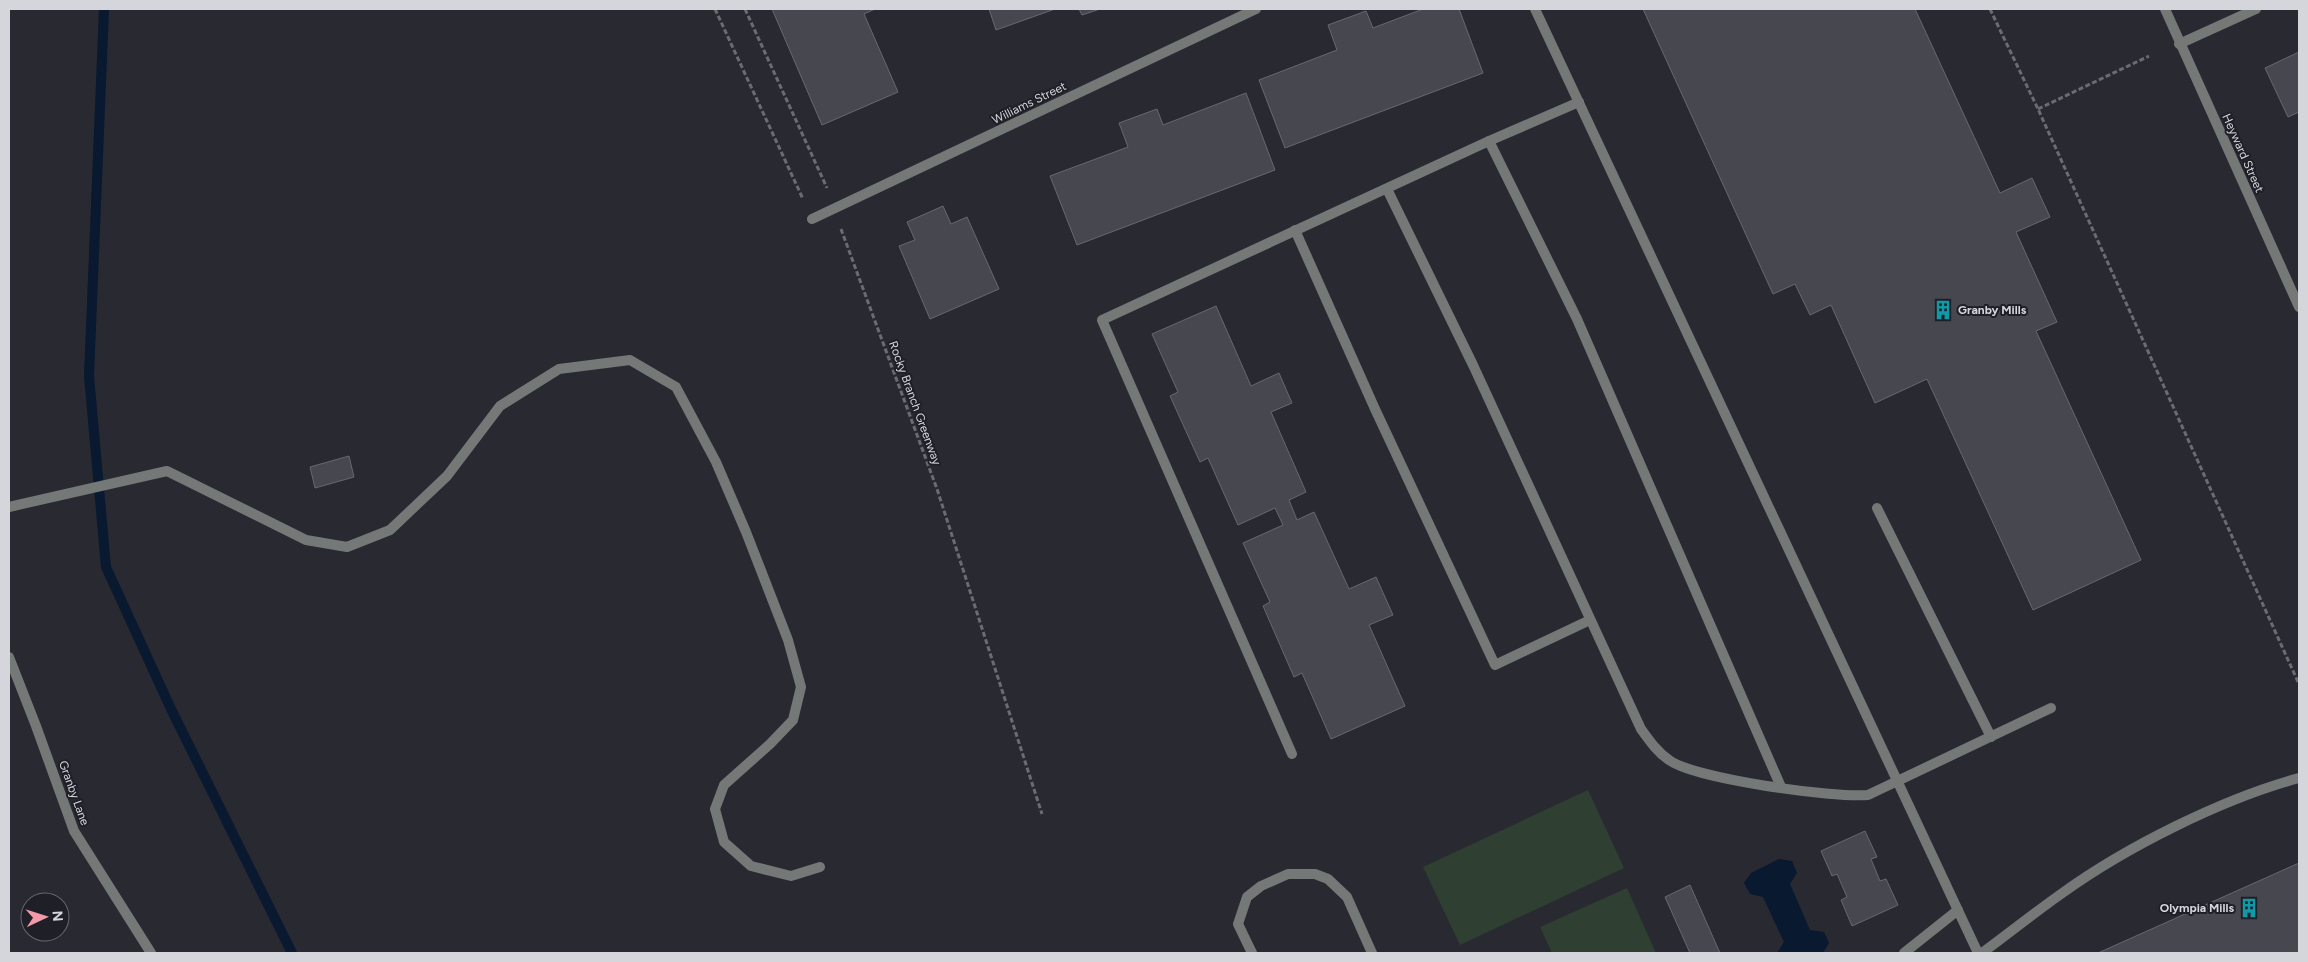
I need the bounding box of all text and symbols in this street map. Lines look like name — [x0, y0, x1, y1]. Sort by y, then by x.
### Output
street label: Williams Street — [990, 79, 1069, 127]
street label: Heyward Street — [2219, 111, 2267, 195]
building icon: Granby Mills — [1932, 299, 1954, 321]
place label: Granby Mills — [1958, 303, 2027, 317]
street label: Rocky Branch Greenway — [886, 339, 944, 468]
street label: Granby Lane — [56, 759, 92, 828]
north arrow — [20, 892, 70, 942]
building icon: Olympia Mills — [2238, 897, 2260, 919]
place label: Olympia Mills — [2160, 901, 2234, 915]
text: N — [49, 910, 66, 922]

